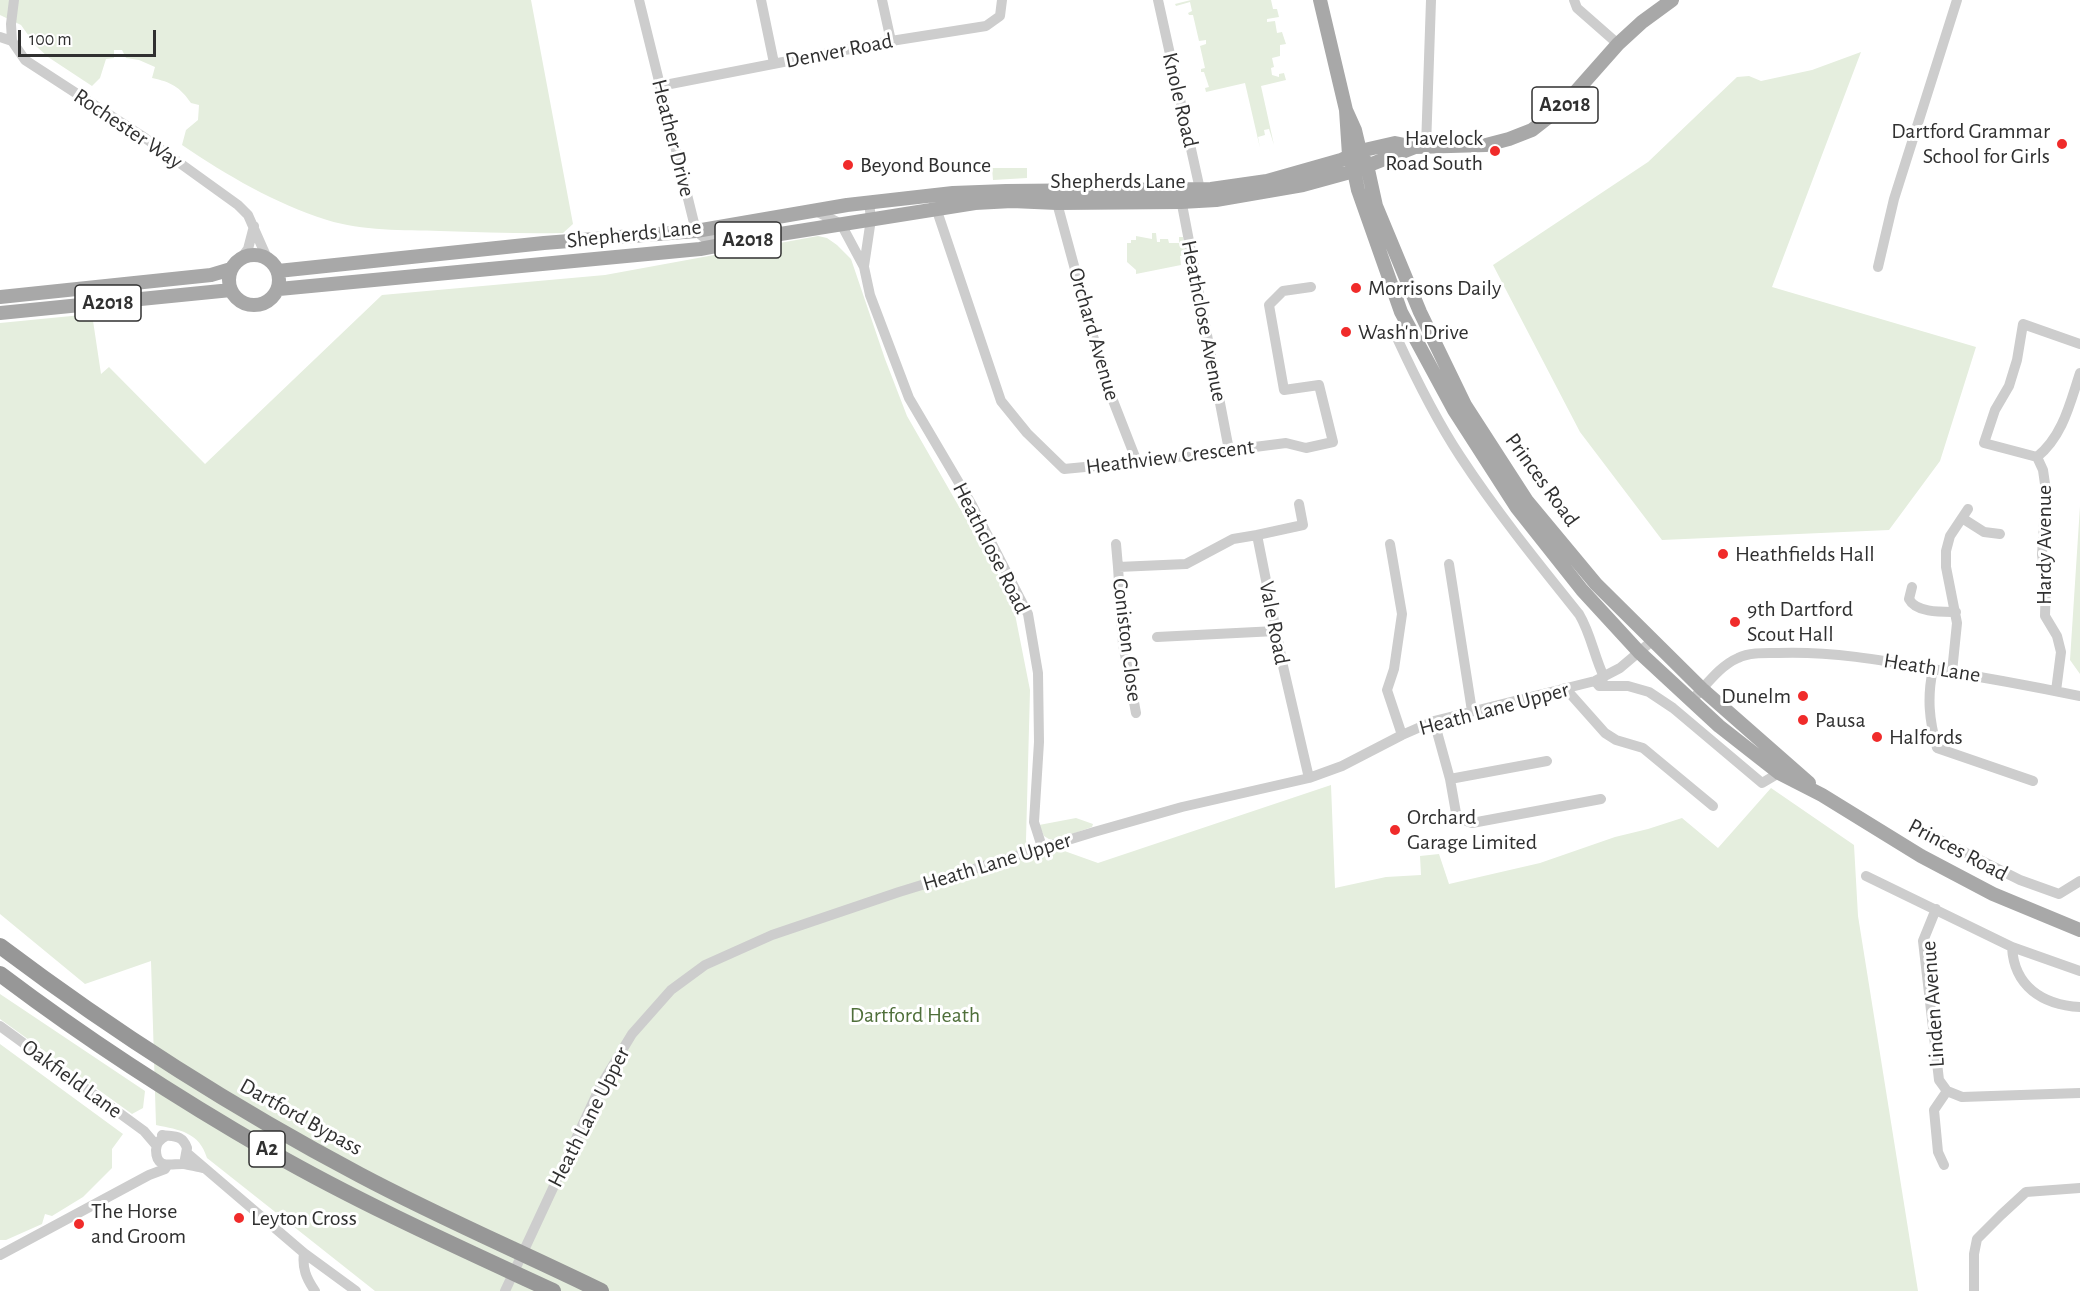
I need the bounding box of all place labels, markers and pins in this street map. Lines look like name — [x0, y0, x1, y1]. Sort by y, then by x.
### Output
place label: Dartford Grammar School for Girls — [1891, 118, 2050, 170]
place label: Havelock Road South — [1385, 125, 1483, 176]
marker: Dartford Grammar School for Girls — [2055, 137, 2069, 151]
marker: Havelock Road South — [1488, 144, 1502, 158]
place label: Beyond Bounce — [860, 152, 991, 178]
marker: Beyond Bounce — [841, 158, 855, 172]
place label: Morrisons Daily — [1368, 275, 1501, 301]
marker: Morrisons Daily — [1349, 281, 1363, 295]
place label: Wash'n Drive — [1358, 319, 1469, 345]
marker: Wash'n Drive — [1339, 325, 1353, 339]
place label: Heathfields Hall — [1735, 541, 1875, 567]
marker: Heathfields Hall — [1716, 547, 1730, 561]
place label: 9th Dartford Scout Hall — [1747, 596, 1853, 648]
marker: 9th Dartford Scout Hall — [1728, 615, 1742, 629]
place label: Dunelm — [1721, 683, 1791, 709]
marker: Dunelm — [1796, 689, 1810, 703]
place label: Pausa — [1815, 707, 1866, 733]
marker: Pausa — [1796, 713, 1810, 727]
place label: Halfords — [1889, 724, 1963, 750]
marker: Halfords — [1870, 730, 1884, 744]
place label: Orchard Garage Limited — [1407, 804, 1537, 855]
marker: Orchard Garage Limited — [1388, 823, 1402, 837]
place label: The Horse and Groom — [91, 1198, 186, 1250]
place label: Leyton Cross — [251, 1205, 357, 1231]
marker: Leyton Cross — [232, 1211, 246, 1225]
marker: The Horse and Groom — [72, 1217, 86, 1231]

